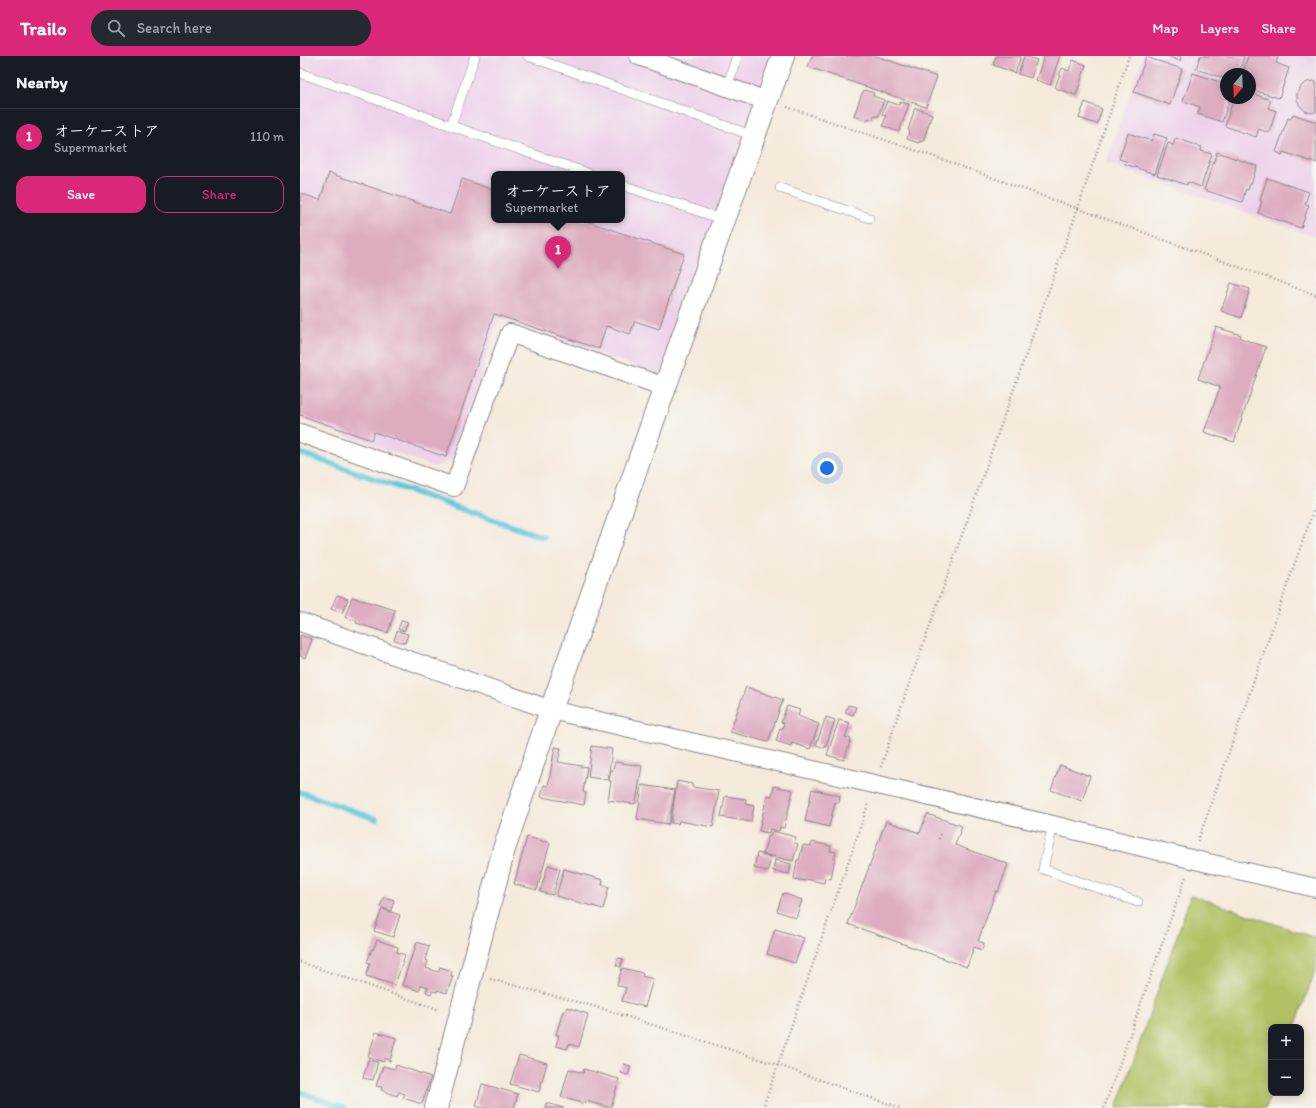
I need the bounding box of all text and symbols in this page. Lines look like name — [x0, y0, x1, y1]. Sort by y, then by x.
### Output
search box — [91, 10, 371, 46]
text: Trailo — [20, 17, 67, 40]
icon: search — [105, 17, 127, 39]
text: Search here — [137, 19, 212, 37]
text: Map — [1153, 20, 1178, 37]
text: Layers — [1200, 20, 1239, 37]
text: Share — [1261, 20, 1296, 37]
north arrow — [1220, 68, 1256, 104]
text: Nearby — [16, 72, 68, 92]
text: オーケーストア — [54, 122, 159, 140]
text: 1 — [26, 129, 32, 144]
text: 110 m — [250, 129, 284, 144]
text: Supermarket — [54, 140, 127, 155]
popup — [491, 171, 625, 223]
button: Save — [16, 176, 146, 213]
button: Share — [154, 176, 284, 213]
text: オーケーストア — [505, 182, 611, 200]
text: Supermarket — [505, 200, 578, 215]
pin: 1 — [545, 236, 571, 269]
your location — [817, 458, 837, 478]
map controls — [1268, 1024, 1304, 1096]
button: + — [1268, 1024, 1304, 1060]
button: − — [1268, 1060, 1304, 1096]

